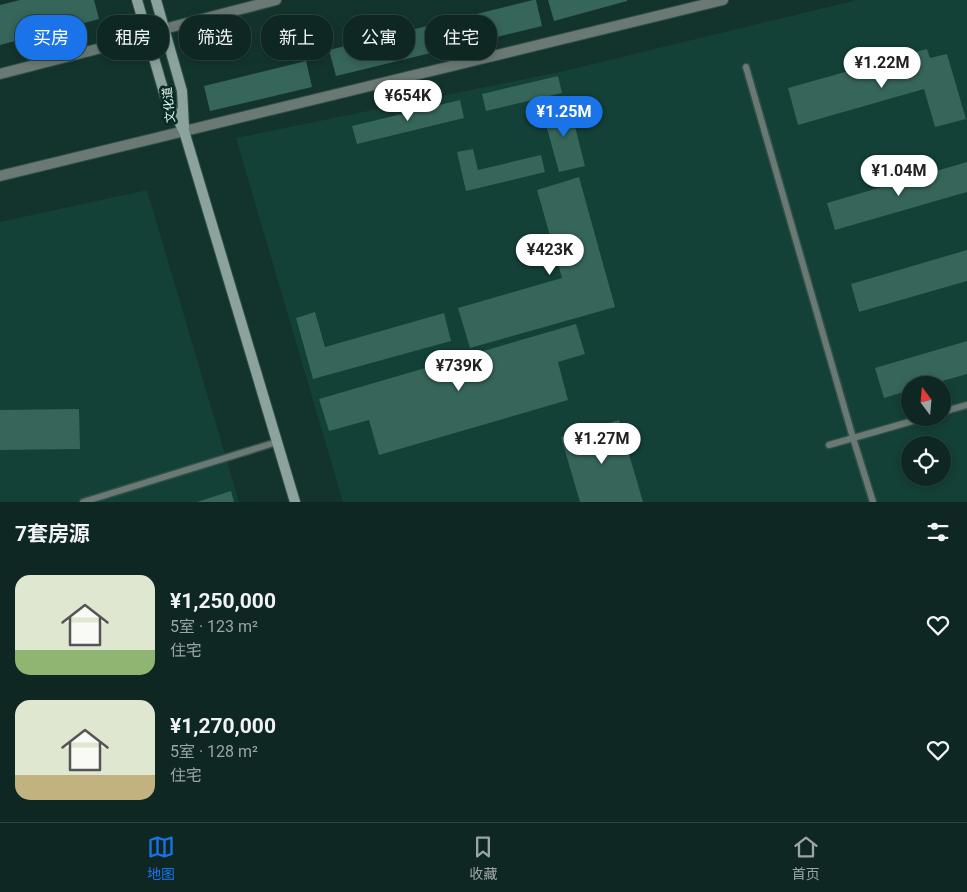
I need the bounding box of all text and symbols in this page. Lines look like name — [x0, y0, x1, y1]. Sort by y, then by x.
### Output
chip: 买房 — [15, 15, 87, 60]
chip: 租房 — [97, 15, 169, 60]
chip: 筛选 — [179, 15, 251, 60]
chip: 新上 — [261, 15, 333, 60]
chip: 公寓 — [343, 15, 415, 60]
chip: 住宅 — [425, 15, 497, 60]
pin: ¥1.22M — [841, 46, 923, 89]
text: ¥1.22M — [855, 53, 909, 72]
pin: ¥654K — [373, 80, 443, 122]
street label: 文化道 — [160, 86, 178, 124]
text: ¥654K — [385, 86, 431, 105]
pin: ¥1.25M — [523, 96, 605, 138]
text: ¥1.25M — [537, 102, 591, 121]
pin: ¥1.04M — [858, 154, 940, 197]
text: ¥1.04M — [872, 161, 926, 180]
pin: ¥423K — [515, 234, 585, 276]
text: ¥423K — [527, 240, 573, 259]
pin: ¥739K — [424, 350, 494, 392]
text: ¥739K — [436, 356, 482, 375]
north arrow — [901, 376, 951, 426]
map controls — [901, 376, 951, 486]
pin: ¥1.27M — [561, 422, 643, 465]
text: ¥1.27M — [575, 429, 629, 448]
button: locate — [901, 436, 951, 486]
icon: filters — [924, 518, 952, 546]
text: 7套房源 — [15, 522, 90, 546]
text: ¥1,250,000 — [170, 589, 276, 613]
icon: home — [55, 595, 115, 655]
icon: heart — [924, 611, 952, 639]
text: 5室 · 123 m² — [170, 617, 258, 636]
text: 住宅 — [170, 641, 202, 660]
text: ¥1,270,000 — [170, 714, 276, 738]
icon: home — [55, 720, 115, 780]
icon: heart — [924, 736, 952, 764]
text: 5室 · 128 m² — [170, 742, 258, 761]
text: 住宅 — [170, 766, 202, 785]
tab: 地图 — [147, 833, 175, 883]
tab: 收藏 — [469, 833, 497, 883]
tab: 首页 — [792, 833, 820, 883]

